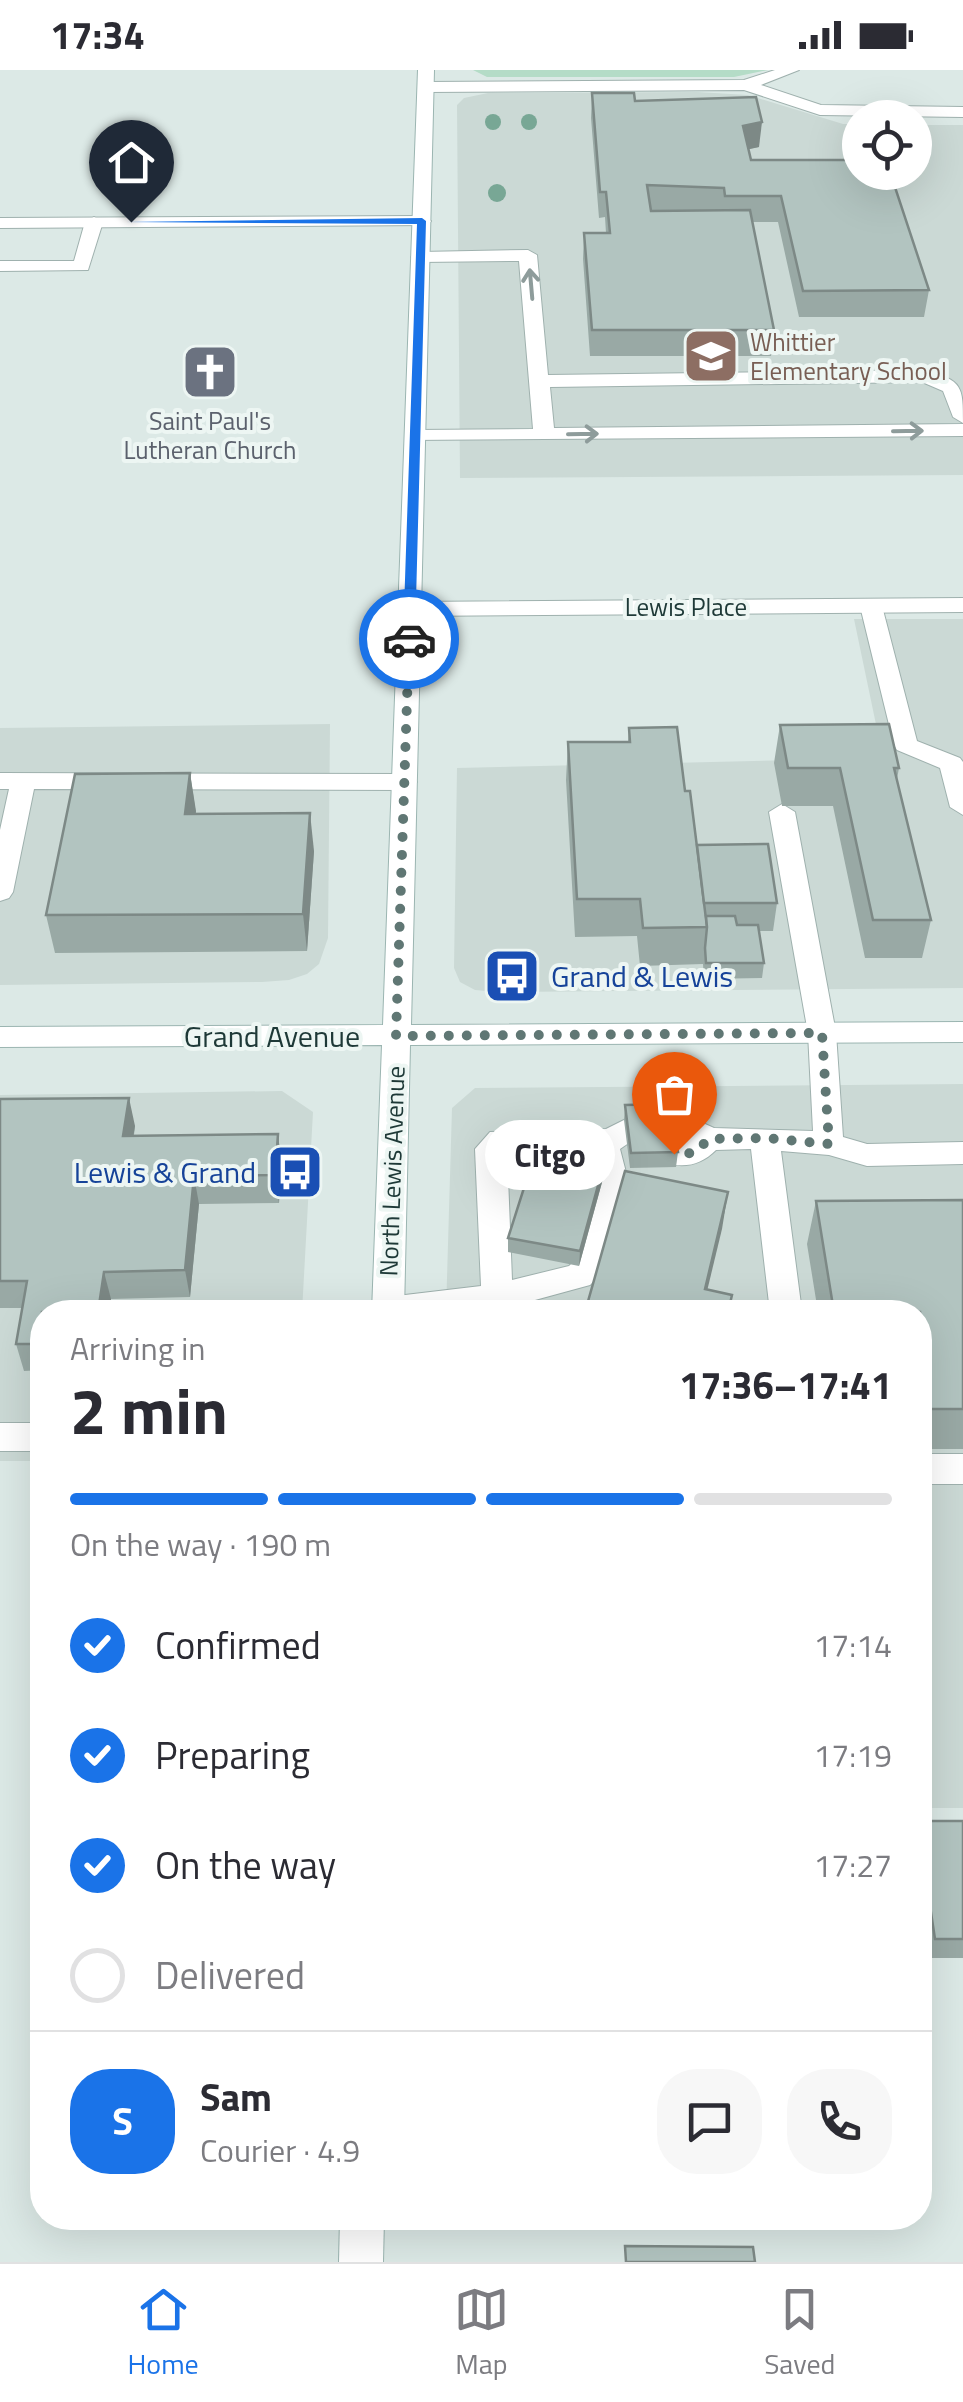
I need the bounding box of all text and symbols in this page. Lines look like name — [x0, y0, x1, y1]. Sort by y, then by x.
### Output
text: 17:34 — [50, 6, 145, 64]
map controls — [842, 100, 932, 190]
button: locate — [842, 100, 932, 190]
pin — [89, 120, 174, 223]
icon: home — [104, 135, 159, 190]
one-way arrow — [521, 268, 540, 300]
place label: Whittier Elementary School — [750, 323, 947, 390]
school or university icon: Whittier Elementary School — [681, 326, 741, 386]
church icon: Saint Paul's Lutheran Church — [180, 342, 240, 402]
place label: Saint Paul's Lutheran Church — [123, 402, 297, 469]
one-way arrow — [890, 422, 923, 440]
one-way arrow — [566, 424, 598, 444]
street label: Lewis Place — [625, 588, 747, 626]
courier — [359, 589, 459, 689]
icon: car — [382, 612, 437, 667]
bus stop icon: Grand & Lewis — [482, 946, 542, 1006]
place label: Grand & Lewis — [551, 953, 733, 999]
street label: Grand Avenue — [184, 1013, 360, 1059]
pin — [632, 1052, 717, 1155]
street label: North Lewis Avenue — [369, 1065, 415, 1277]
icon: bag — [647, 1067, 702, 1122]
callout: Citgo — [484, 1119, 614, 1189]
text: Citgo — [514, 1131, 586, 1179]
bus stop icon: Lewis & Grand — [265, 1142, 325, 1202]
place label: Lewis & Grand — [74, 1149, 256, 1195]
text: Arriving in — [70, 1324, 206, 1372]
text: 17:36–17:41 — [679, 1356, 892, 1414]
text: 2 min — [70, 1360, 228, 1459]
text: On the way · 190 m — [70, 1520, 331, 1568]
text: Confirmed — [155, 1616, 321, 1674]
icon: check — [70, 1618, 125, 1673]
text: 17:14 — [813, 1621, 892, 1669]
text: Preparing — [155, 1726, 310, 1784]
icon: check — [70, 1728, 125, 1783]
text: 17:19 — [813, 1731, 892, 1779]
text: On the way — [155, 1836, 336, 1894]
icon: check — [70, 1838, 125, 1893]
text: 17:27 — [813, 1841, 892, 1889]
text: Delivered — [155, 1946, 305, 2004]
text: Sam — [200, 2068, 272, 2126]
button: chat — [657, 2069, 762, 2174]
button: phone — [787, 2069, 892, 2174]
text: S — [112, 2092, 133, 2150]
text: Courier · 4.9 — [200, 2126, 360, 2174]
tab: Home — [128, 2282, 199, 2385]
tab: Map — [454, 2282, 509, 2385]
tab: Saved — [764, 2282, 835, 2385]

